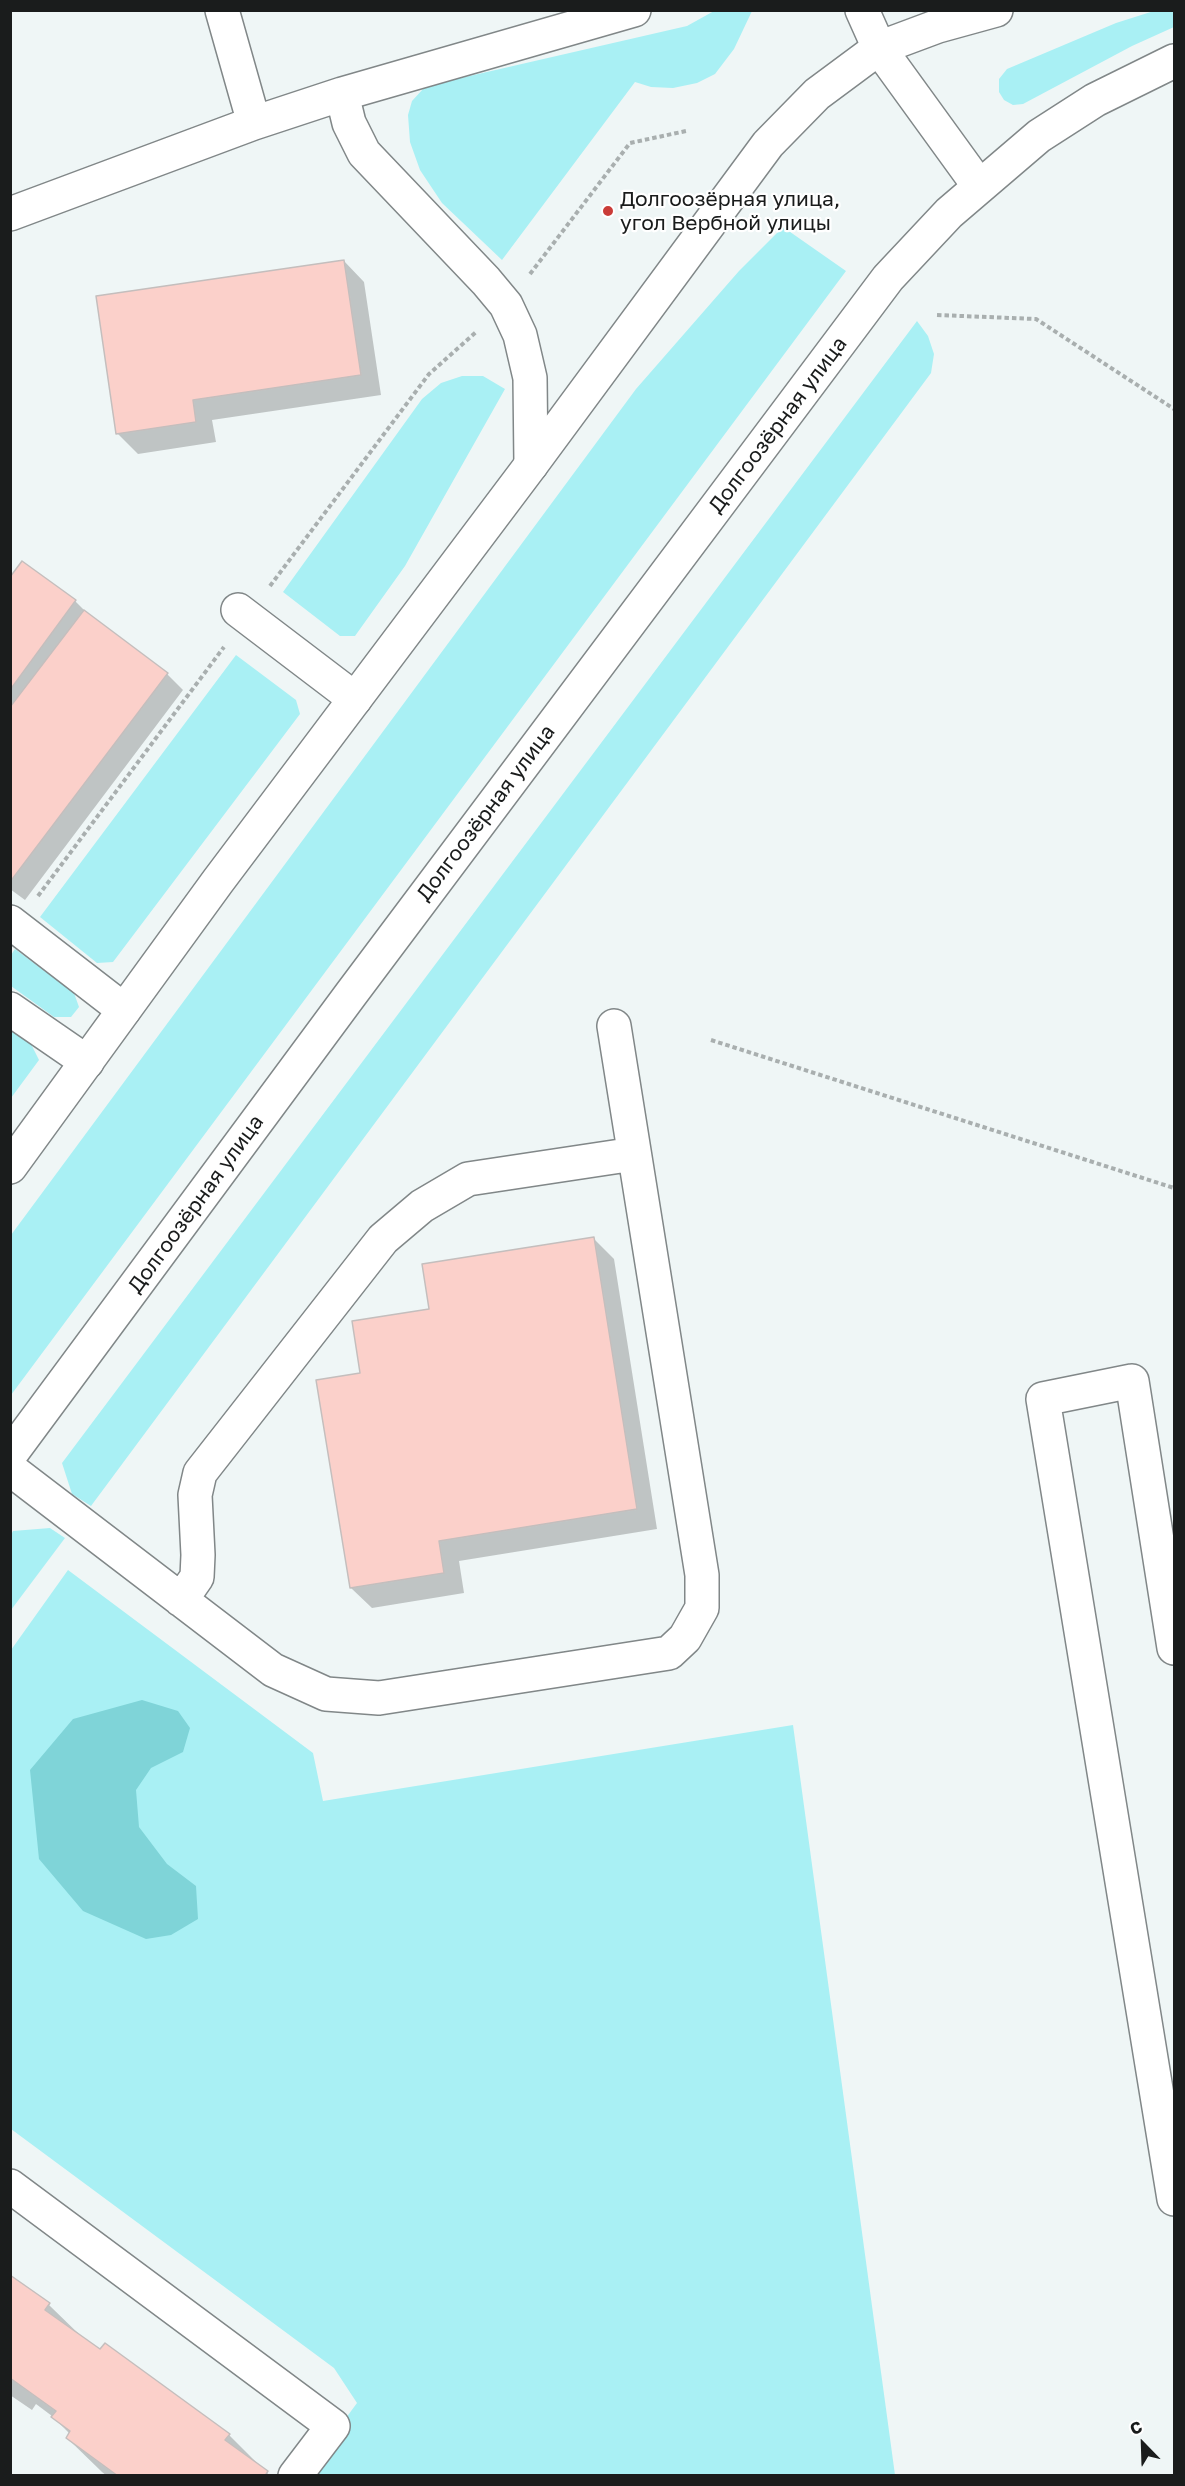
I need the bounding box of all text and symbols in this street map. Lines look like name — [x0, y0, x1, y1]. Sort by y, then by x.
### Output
place label: Долгоозёрная улица, угол Вербной улицы — [620, 186, 840, 236]
marker: Долгоозёрная улица, угол Вербной улицы — [601, 204, 615, 218]
street label: Долгоозёрная улица — [704, 332, 852, 518]
street label: Долгоозёрная улица — [412, 720, 560, 906]
street label: Долгоозёрная улица — [123, 1110, 269, 1298]
north arrow — [1113, 2414, 1173, 2474]
text: С — [1127, 2416, 1145, 2439]

